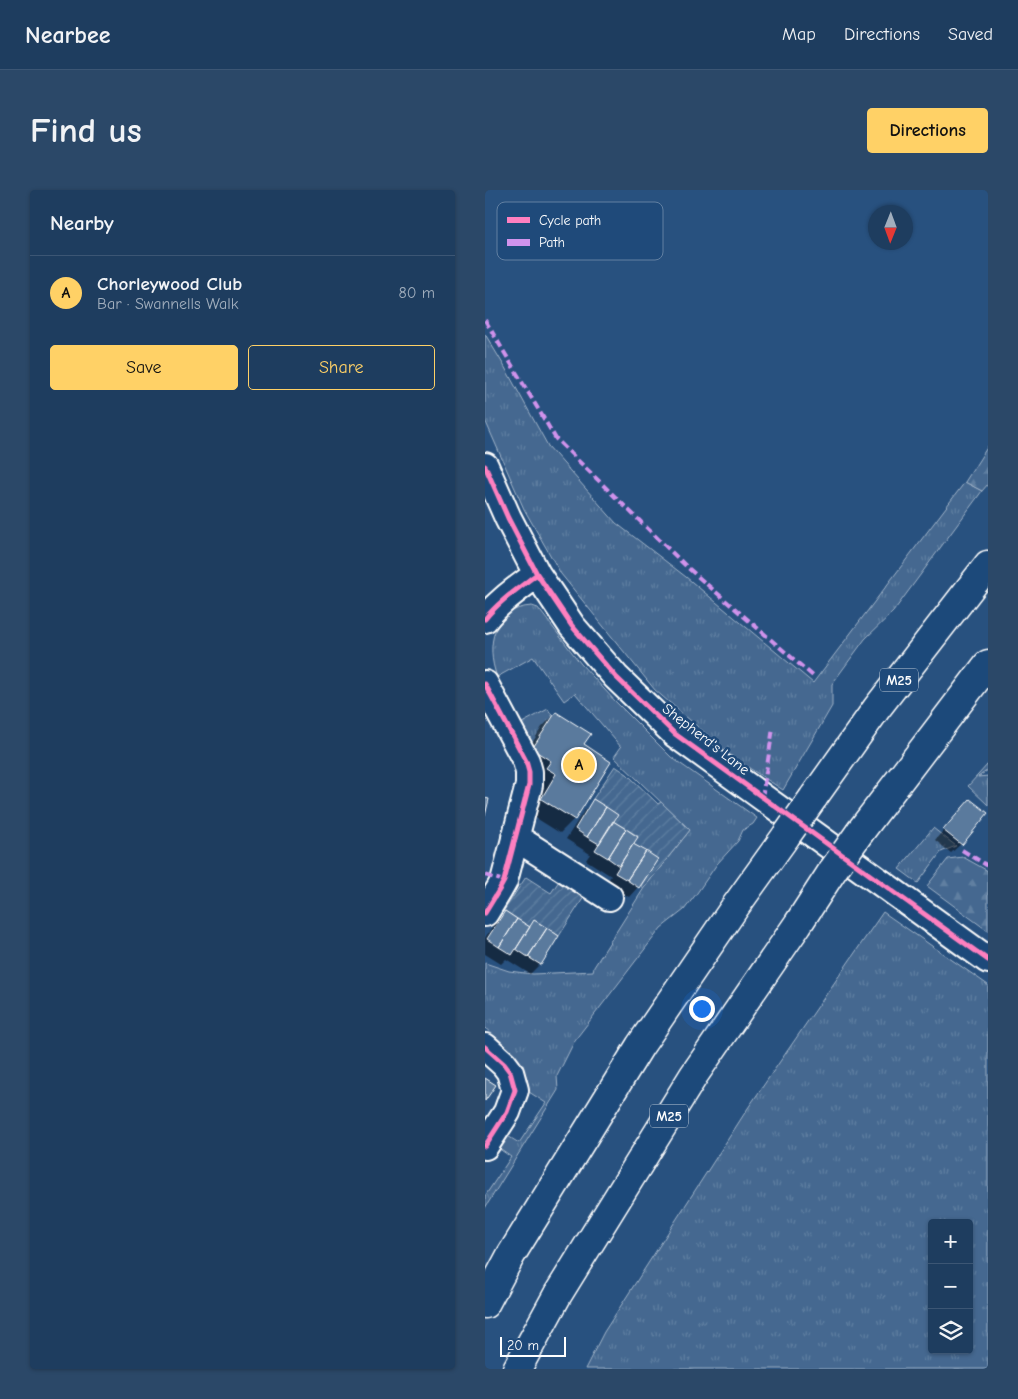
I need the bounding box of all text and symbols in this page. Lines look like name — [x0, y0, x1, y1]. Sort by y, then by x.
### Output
text: Nearbee — [25, 21, 110, 49]
text: Map — [782, 24, 816, 45]
text: Directions — [844, 24, 920, 45]
text: Saved — [948, 24, 993, 45]
button: Directions — [867, 108, 988, 153]
text: Find us — [30, 110, 142, 151]
legend — [497, 202, 663, 260]
north arrow — [868, 205, 913, 250]
text: Nearby — [50, 211, 114, 235]
text: Cycle path — [539, 212, 601, 229]
text: Path — [539, 234, 565, 251]
text: Chorleywood Club — [97, 273, 242, 295]
text: A — [62, 284, 70, 302]
text: 80 m — [398, 284, 435, 302]
text: Bar · Swannells Walk — [97, 295, 238, 313]
button: Save — [50, 345, 238, 390]
button: Share — [248, 345, 435, 390]
road number: M25 — [880, 668, 918, 692]
street label: Shepherd's Lane — [659, 699, 754, 779]
pin: A — [563, 746, 595, 784]
your location — [689, 996, 715, 1022]
road number: M25 — [650, 1104, 688, 1128]
map controls — [928, 1219, 973, 1354]
button: + — [928, 1219, 973, 1264]
button: − — [928, 1264, 973, 1309]
button: layers — [928, 1309, 973, 1354]
scale bar — [500, 1334, 566, 1357]
text: 20 m — [507, 1337, 539, 1354]

